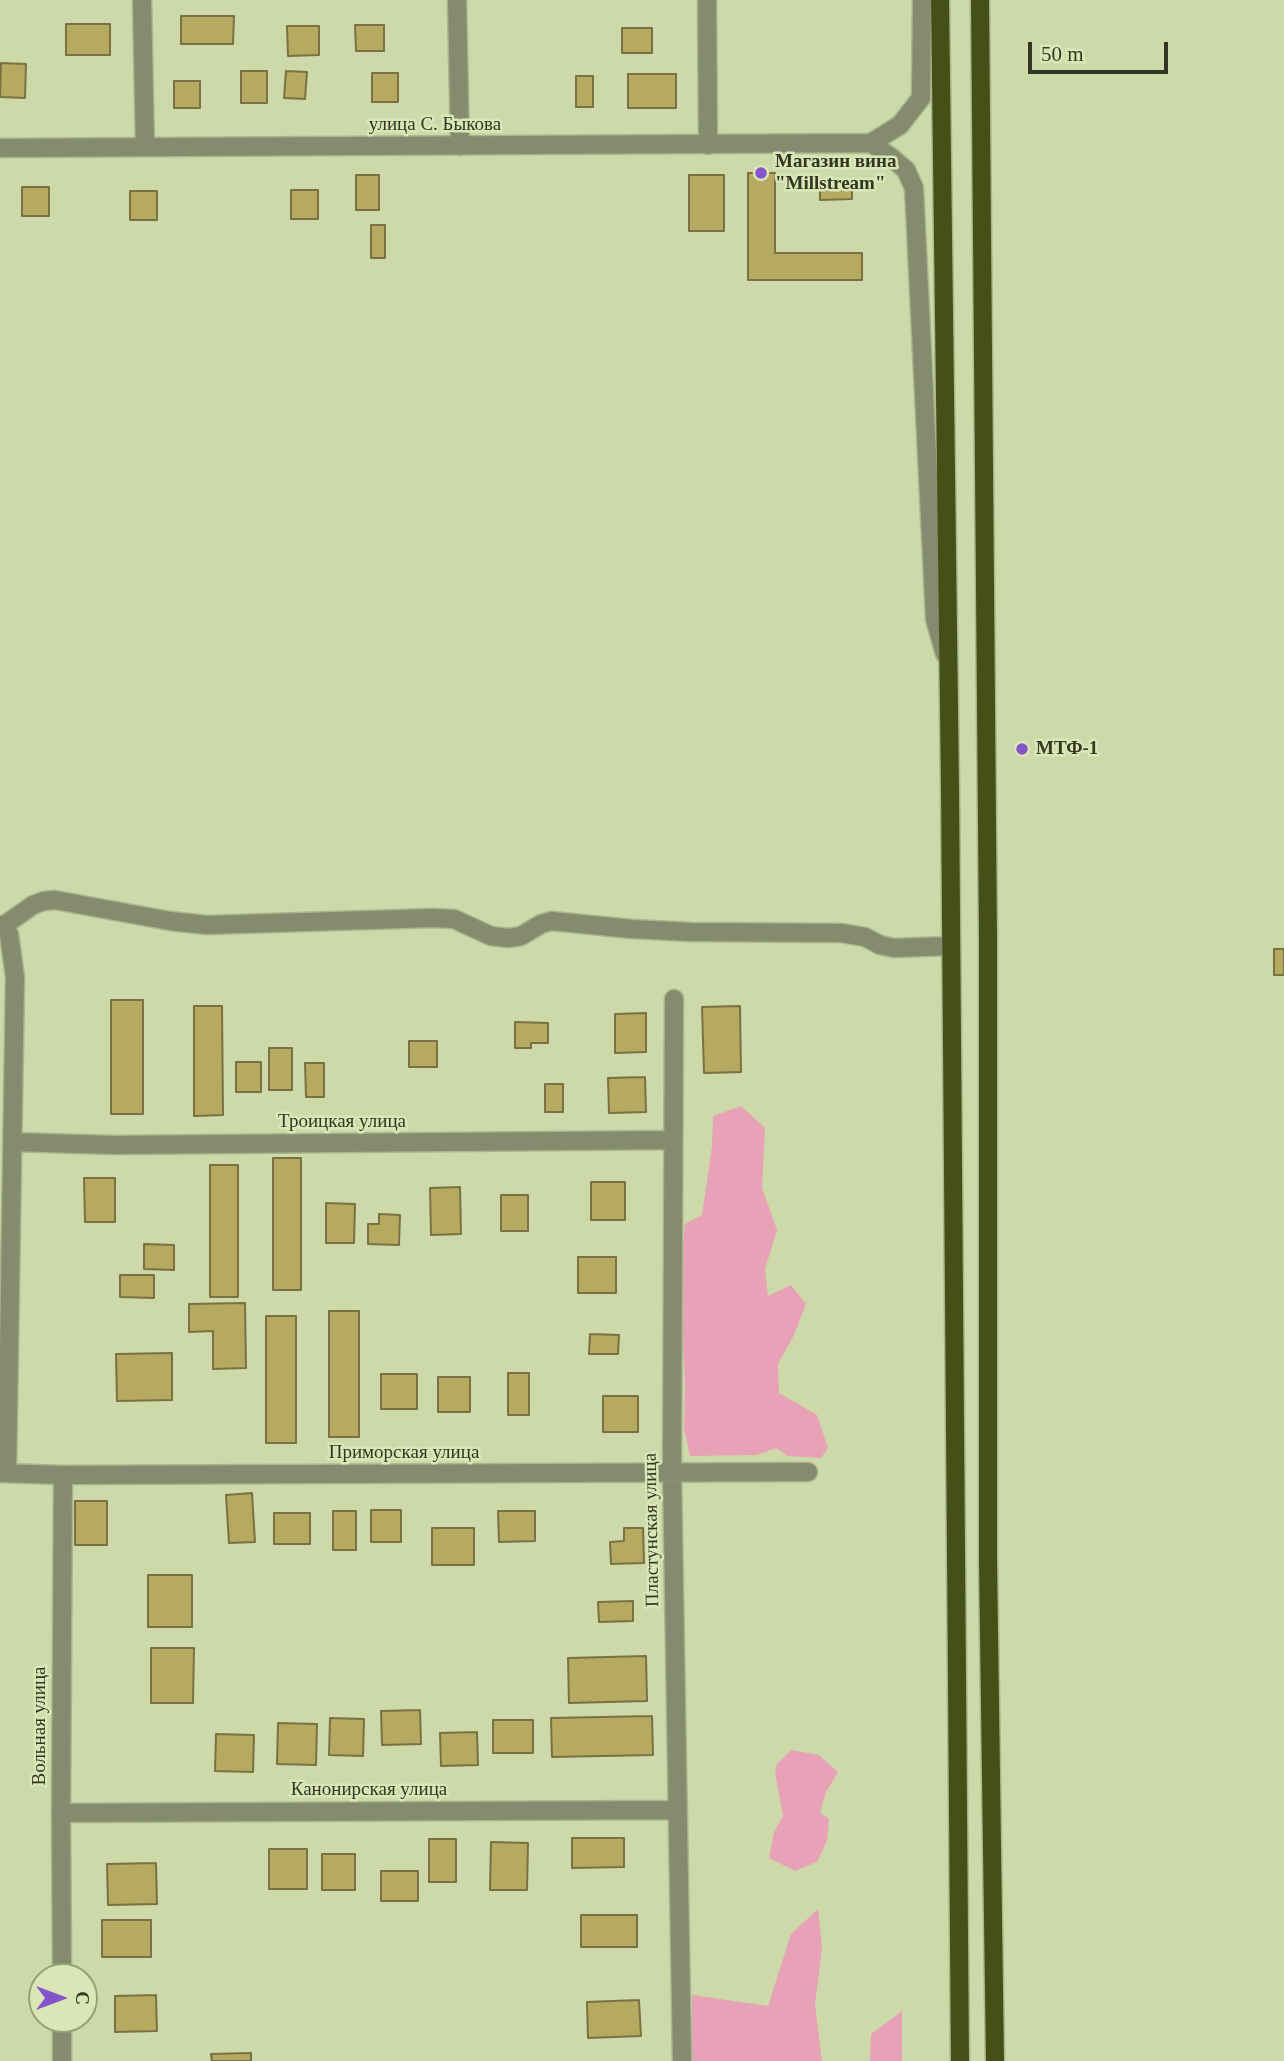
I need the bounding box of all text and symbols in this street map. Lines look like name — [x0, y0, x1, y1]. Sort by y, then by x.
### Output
scale bar — [1032, 28, 1172, 72]
text: 50 m — [1041, 42, 1084, 66]
street label: улица С. Быкова — [369, 114, 501, 136]
place label: Магазин вина "Millstream" — [775, 151, 896, 195]
marker: Магазин вина "Millstream" — [753, 165, 769, 181]
place label: МТФ-1 — [1036, 738, 1098, 760]
marker: МТФ-1 — [1014, 741, 1030, 757]
street label: Троицкая улица — [278, 1111, 406, 1133]
street label: Приморская улица — [329, 1442, 479, 1464]
street label: Пластунская улица — [639, 1453, 665, 1607]
street label: Вольная улица — [29, 1666, 51, 1786]
street label: Канонирская улица — [291, 1779, 447, 1801]
north arrow — [28, 1963, 98, 2033]
text: С — [72, 1991, 93, 2005]

